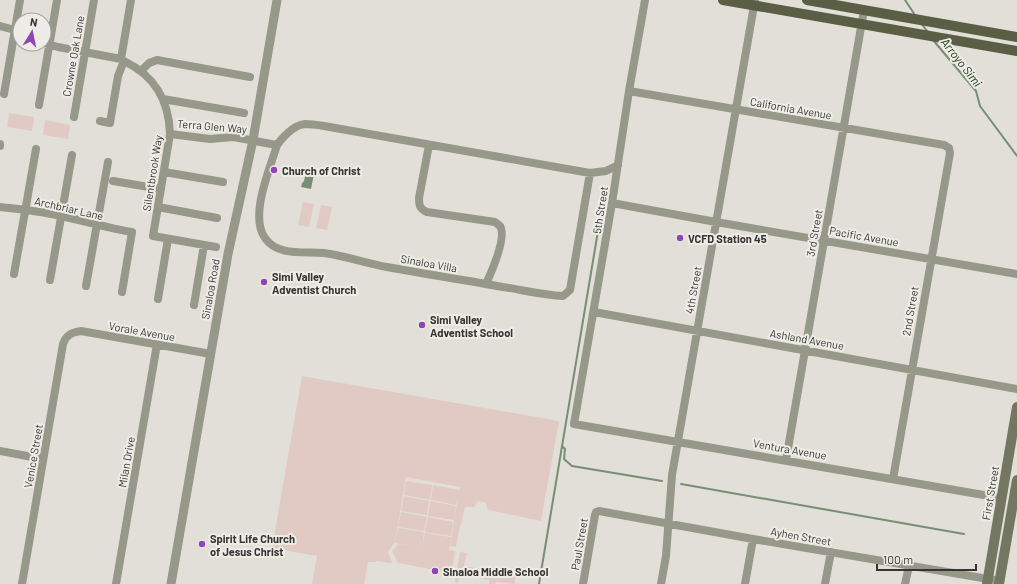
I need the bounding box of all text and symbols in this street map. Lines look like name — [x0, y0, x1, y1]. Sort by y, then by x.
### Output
north arrow — [12, 12, 52, 52]
street label: Crowne Oak Lane — [59, 14, 87, 97]
text: N — [29, 15, 39, 29]
water label: Arroyo Simi — [939, 35, 985, 89]
street label: California Avenue — [749, 94, 833, 122]
street label: Terra Glen Way — [176, 116, 248, 136]
street label: Silentbrook Way — [140, 134, 164, 212]
place label: Church of Christ — [282, 164, 361, 177]
marker: Church of Christ — [269, 165, 279, 175]
street label: 5th Street — [590, 185, 610, 235]
street label: Archbriar Lane — [33, 194, 105, 222]
street label: 3rd Street — [803, 208, 825, 258]
street label: Pacific Avenue — [828, 223, 900, 249]
place label: VCFD Station 45 — [688, 232, 767, 245]
marker: VCFD Station 45 — [675, 233, 685, 243]
street label: Sinaloa Villa — [400, 252, 458, 274]
street label: Sinaloa Road — [198, 258, 222, 320]
street label: 4th Street — [682, 265, 704, 315]
place label: Simi Valley Adventist Church — [272, 270, 356, 296]
marker: Simi Valley Adventist Church — [259, 277, 269, 287]
street label: 2nd Street — [899, 285, 921, 337]
place label: Simi Valley Adventist School — [430, 313, 513, 339]
street label: Vorale Avenue — [108, 319, 176, 343]
marker: Simi Valley Adventist School — [417, 320, 427, 330]
street label: Ashland Avenue — [769, 326, 845, 352]
street label: Venice Street — [21, 423, 45, 489]
street label: Milan Drive — [115, 435, 137, 488]
street label: Ventura Avenue — [752, 436, 828, 462]
street label: First Street — [979, 465, 1001, 521]
street label: Paul Street — [568, 517, 590, 571]
street label: Ayhen Street — [770, 524, 832, 548]
place label: Spirit Life Church of Jesus Christ — [210, 532, 295, 558]
marker: Spirit Life Church of Jesus Christ — [197, 539, 207, 549]
scale bar — [877, 546, 976, 572]
text: 100 m — [883, 552, 913, 566]
place label: Sinaloa Middle School — [443, 565, 549, 578]
marker: Sinaloa Middle School — [430, 566, 440, 576]

